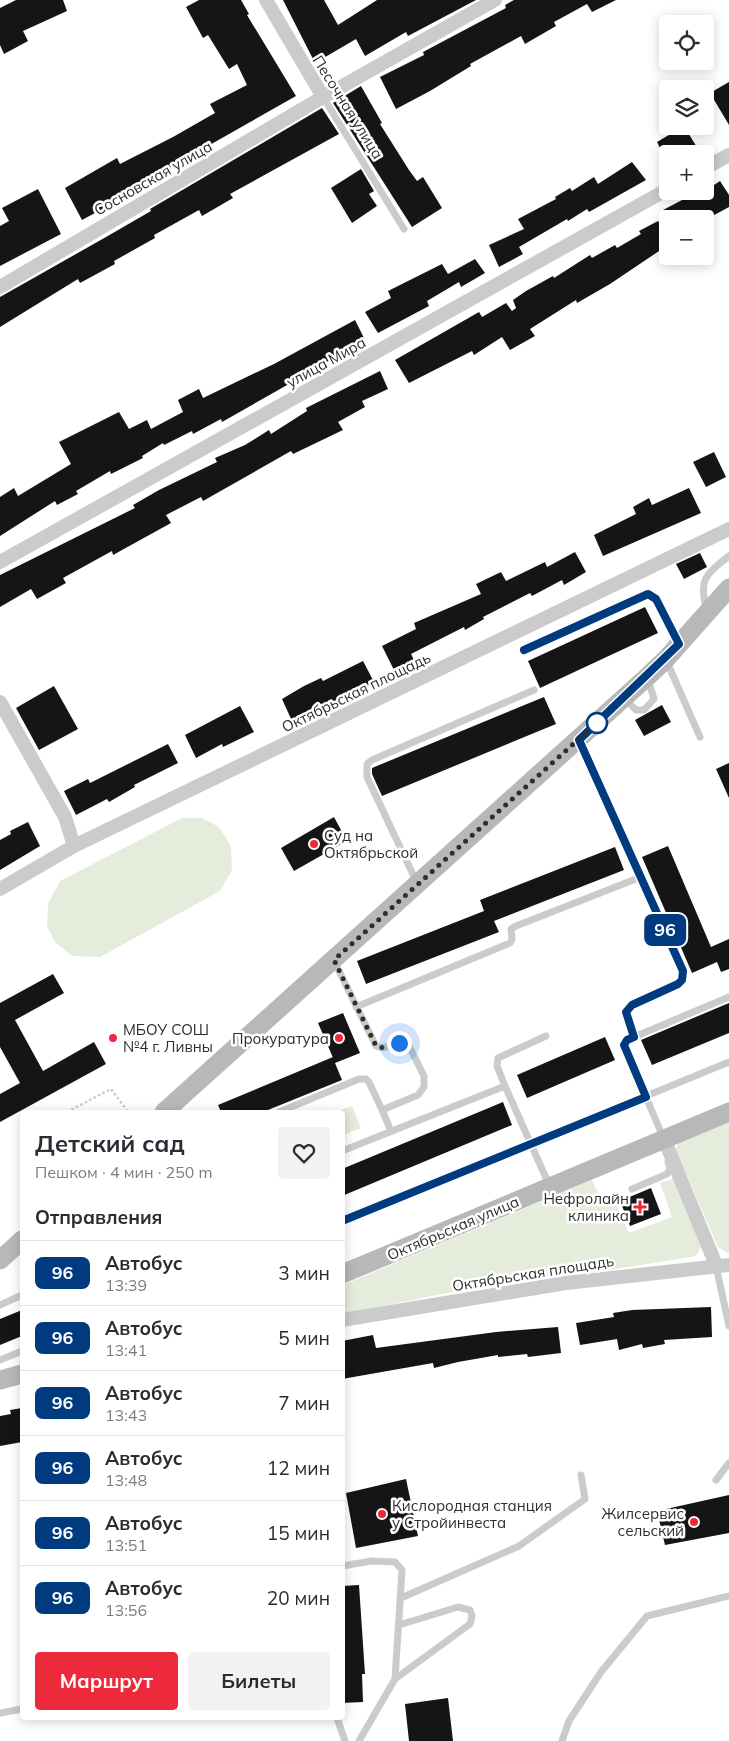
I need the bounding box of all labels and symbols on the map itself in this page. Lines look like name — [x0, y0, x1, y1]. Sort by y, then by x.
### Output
street label: Песочная улица — [309, 52, 387, 162]
street label: Сосновская улица — [91, 136, 215, 220]
street label: улица Мира — [283, 332, 369, 392]
street label: Октябрьская площадь — [278, 648, 434, 736]
unlabelled marker — [586, 712, 608, 734]
place label: Суд на Октябрьской — [324, 826, 418, 862]
marker: Суд на Октябрьской — [308, 838, 320, 850]
line badge: 96 — [642, 914, 688, 946]
place label: МБОУ СОШ №4 г. Ливны — [123, 1020, 213, 1056]
place label: Прокуратура — [232, 1029, 329, 1048]
your location — [387, 1031, 412, 1056]
marker: МБОУ СОШ №4 г. Ливны — [107, 1032, 119, 1044]
marker: Прокуратура — [333, 1032, 345, 1044]
place label: Нефролайн клиника — [543, 1189, 629, 1225]
street label: Октябрьская улица — [384, 1192, 522, 1264]
marker: Нефролайн клиника — [633, 1200, 647, 1214]
street label: Октябрьская площадь — [451, 1251, 615, 1295]
place label: Кислородная станция у Стройинвеста — [392, 1496, 552, 1532]
place label: Жилсервис сельский — [601, 1504, 684, 1540]
marker: Кислородная станция у Стройинвеста — [376, 1508, 388, 1520]
marker: Жилсервис сельский — [688, 1516, 700, 1528]

